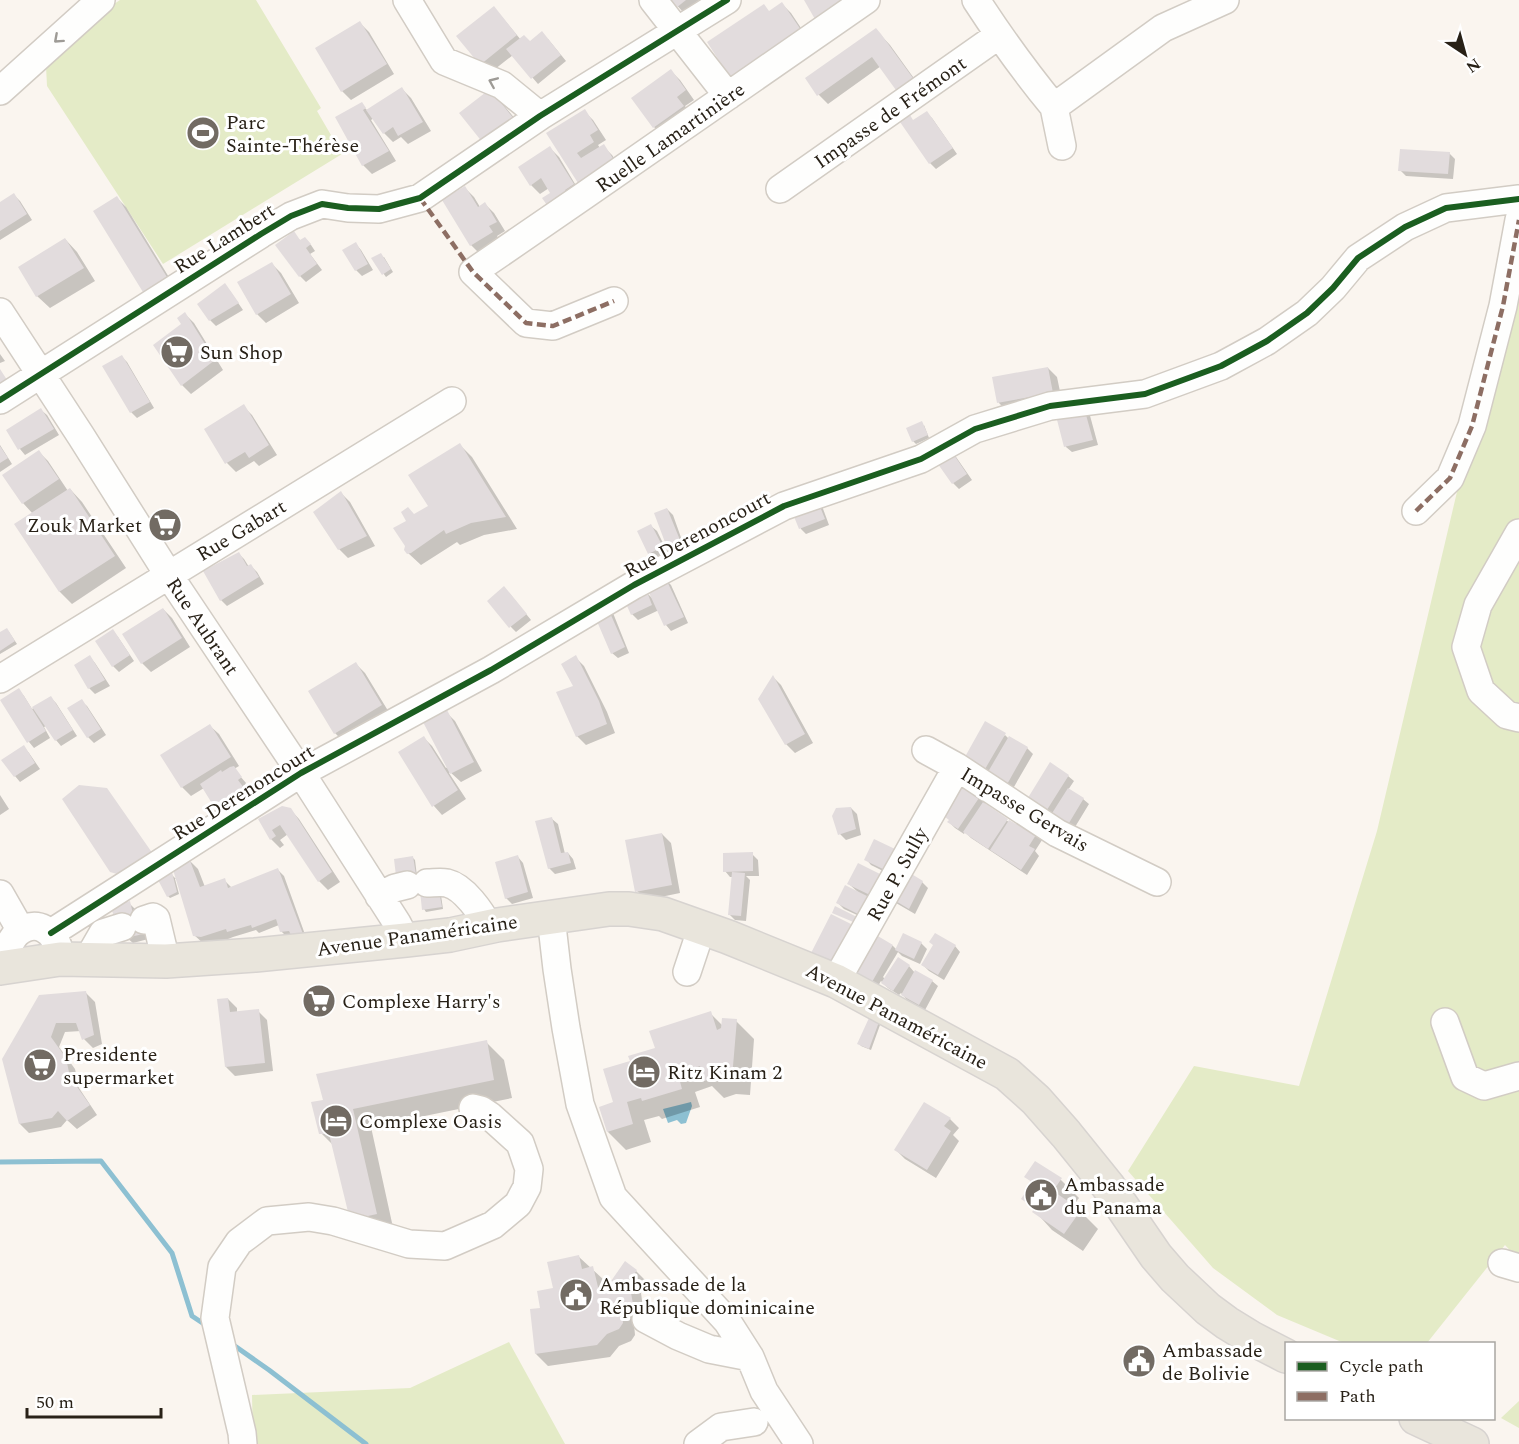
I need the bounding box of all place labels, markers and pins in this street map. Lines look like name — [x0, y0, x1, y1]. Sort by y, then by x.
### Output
place label: Parc Sainte-Thérèse — [226, 108, 359, 161]
sports icon: Parc Sainte-Thérèse — [185, 115, 221, 151]
supermarket icon: Sun Shop — [159, 334, 195, 370]
place label: Sun Shop — [200, 338, 283, 368]
supermarket icon: Zouk Market — [147, 507, 183, 543]
place label: Zouk Market — [27, 511, 142, 541]
supermarket icon: Complexe Harry's — [301, 983, 337, 1019]
place label: Complexe Harry's — [342, 987, 501, 1017]
place label: Presidente supermarket — [63, 1040, 174, 1093]
supermarket icon: Presidente supermarket — [22, 1047, 58, 1083]
hotel icon: Ritz Kinam 2 — [626, 1054, 662, 1090]
place label: Ritz Kinam 2 — [667, 1058, 782, 1088]
hotel icon: Complexe Oasis — [318, 1103, 354, 1139]
place label: Complexe Oasis — [359, 1107, 502, 1137]
place label: Ambassade du Panama — [1064, 1170, 1165, 1223]
public building icon: Ambassade du Panama — [1023, 1177, 1059, 1213]
place label: Ambassade de la République dominicaine — [599, 1270, 815, 1323]
public building icon: Ambassade de la République dominicaine — [558, 1277, 594, 1313]
place label: Ambassade de Bolivie — [1162, 1336, 1263, 1389]
public building icon: Ambassade de Bolivie — [1121, 1343, 1157, 1379]

